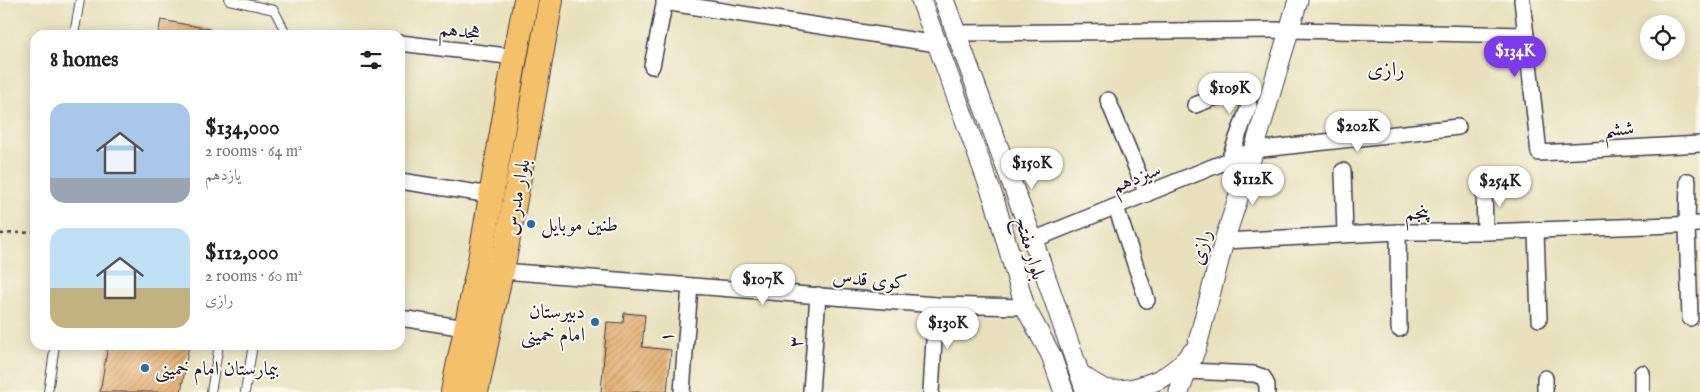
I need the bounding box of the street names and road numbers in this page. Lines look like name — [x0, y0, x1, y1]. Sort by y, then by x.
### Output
street label: هجدهم — [437, 17, 482, 51]
street label: ششم — [1603, 116, 1635, 149]
street label: بلوار مدرس — [498, 157, 536, 237]
street label: سیزدهم — [1108, 157, 1167, 204]
street label: پنجم — [1405, 201, 1431, 231]
street label: بلوار مفتح — [1005, 214, 1051, 284]
street label: رازی — [1185, 227, 1218, 268]
street label: کوی قدس — [831, 265, 908, 296]
street label: ۱ — [655, 330, 680, 344]
street label: ۳ — [784, 335, 809, 349]

